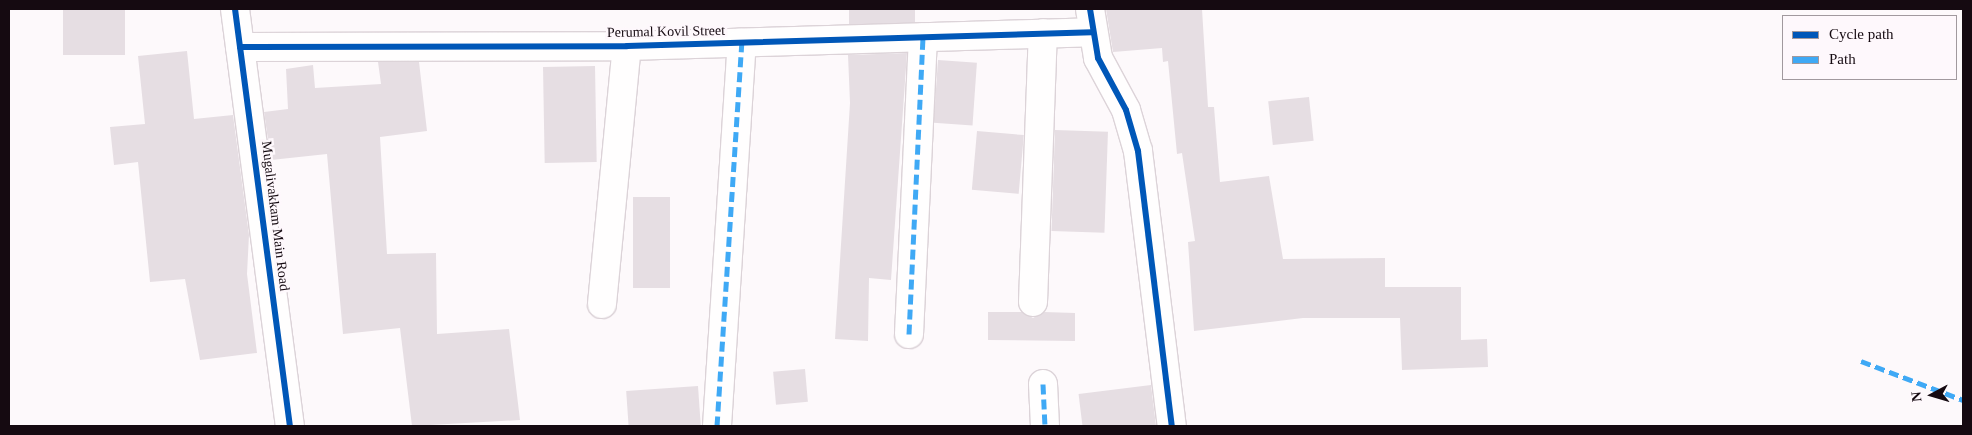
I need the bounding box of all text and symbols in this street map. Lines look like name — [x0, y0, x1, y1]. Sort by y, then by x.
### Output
legend — [1782, 15, 1957, 80]
street label: Perumal Kovil Street — [607, 23, 725, 41]
text: Cycle path — [1829, 26, 1894, 42]
text: Path — [1829, 51, 1856, 67]
street label: Mugalivakkam Main Road — [257, 140, 293, 292]
north arrow — [1907, 370, 1957, 420]
text: N — [1909, 391, 1925, 402]

